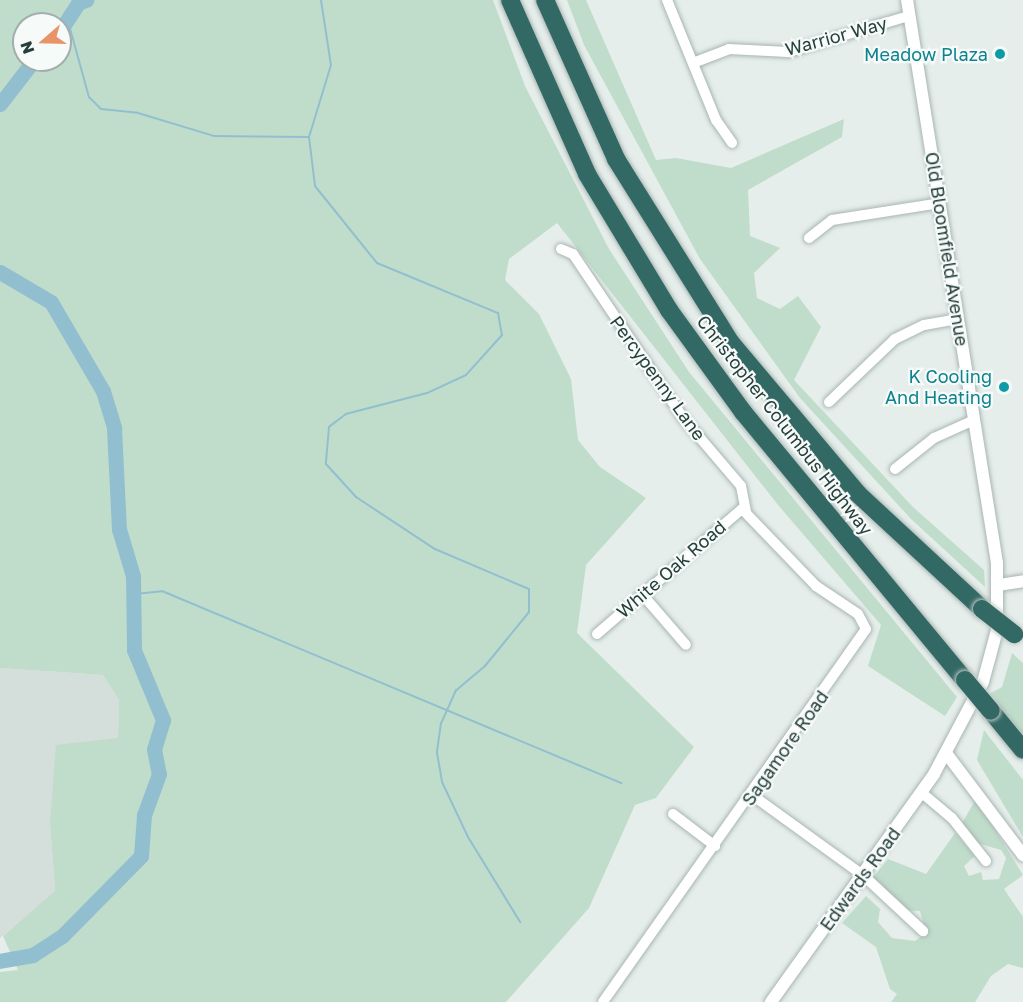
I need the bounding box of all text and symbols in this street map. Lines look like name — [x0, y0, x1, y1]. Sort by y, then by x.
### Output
north arrow — [12, 12, 72, 72]
street label: Warrior Way — [783, 12, 889, 60]
text: N — [15, 38, 38, 57]
place label: Meadow Plaza — [864, 43, 988, 65]
marker: Meadow Plaza — [993, 47, 1007, 61]
street label: Old Bloomfield Avenue — [921, 150, 973, 348]
street label: Christopher Columbus Highway — [692, 311, 878, 539]
street label: Percypenny Lane — [606, 312, 710, 444]
place label: K Cooling And Heating — [885, 366, 992, 409]
marker: K Cooling And Heating — [997, 380, 1011, 394]
street label: White Oak Road — [612, 516, 730, 622]
street label: Sagamore Road — [737, 686, 833, 810]
street label: Edwards Road — [815, 823, 905, 935]

